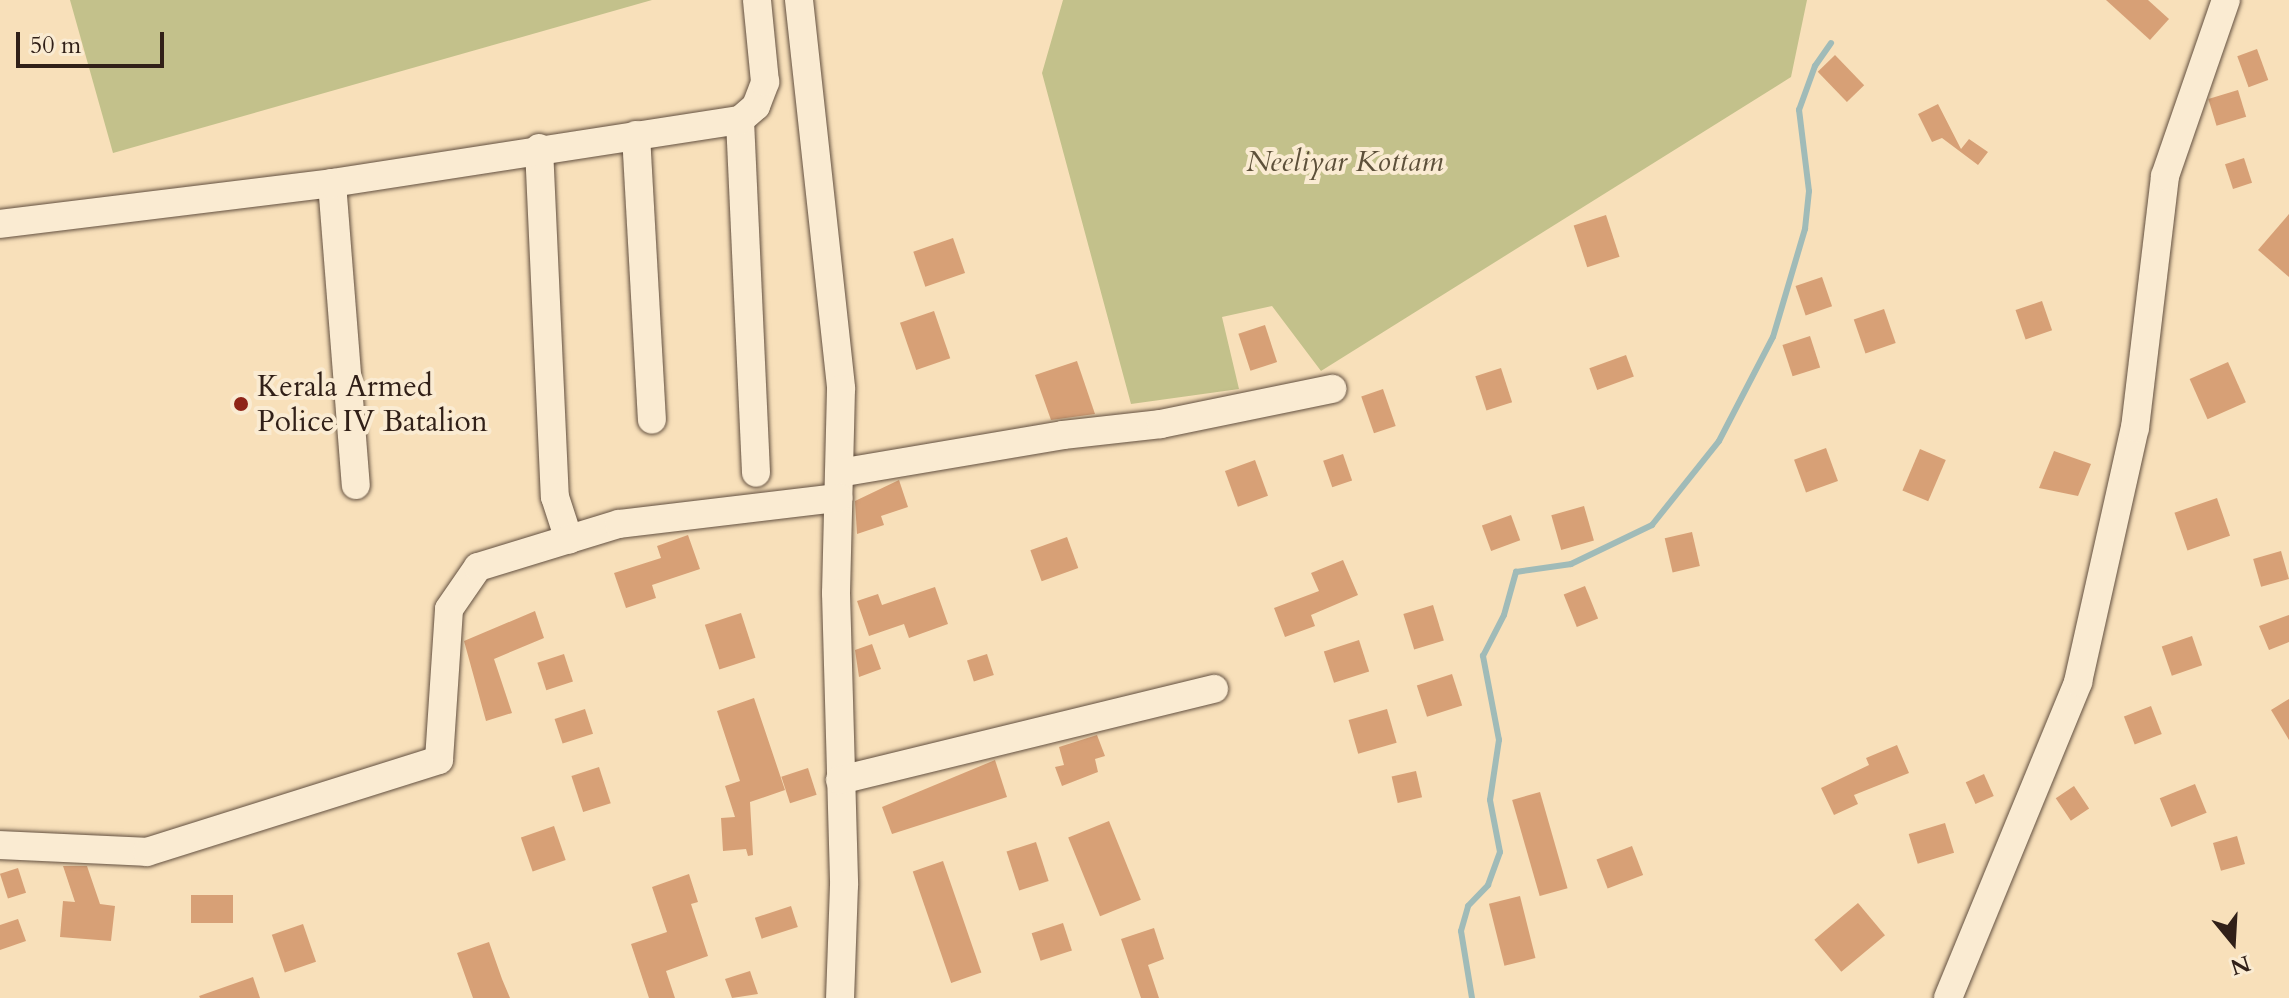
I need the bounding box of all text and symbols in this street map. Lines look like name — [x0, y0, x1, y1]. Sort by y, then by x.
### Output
scale bar — [20, 16, 168, 66]
text: 50 m — [30, 29, 81, 62]
park label: Neeliyar Kottam — [1246, 144, 1444, 180]
place label: Kerala Armed Police IV Batalion — [257, 369, 488, 440]
marker: Kerala Armed Police IV Batalion — [232, 395, 250, 413]
north arrow — [2193, 902, 2273, 982]
text: N — [2227, 948, 2254, 982]

